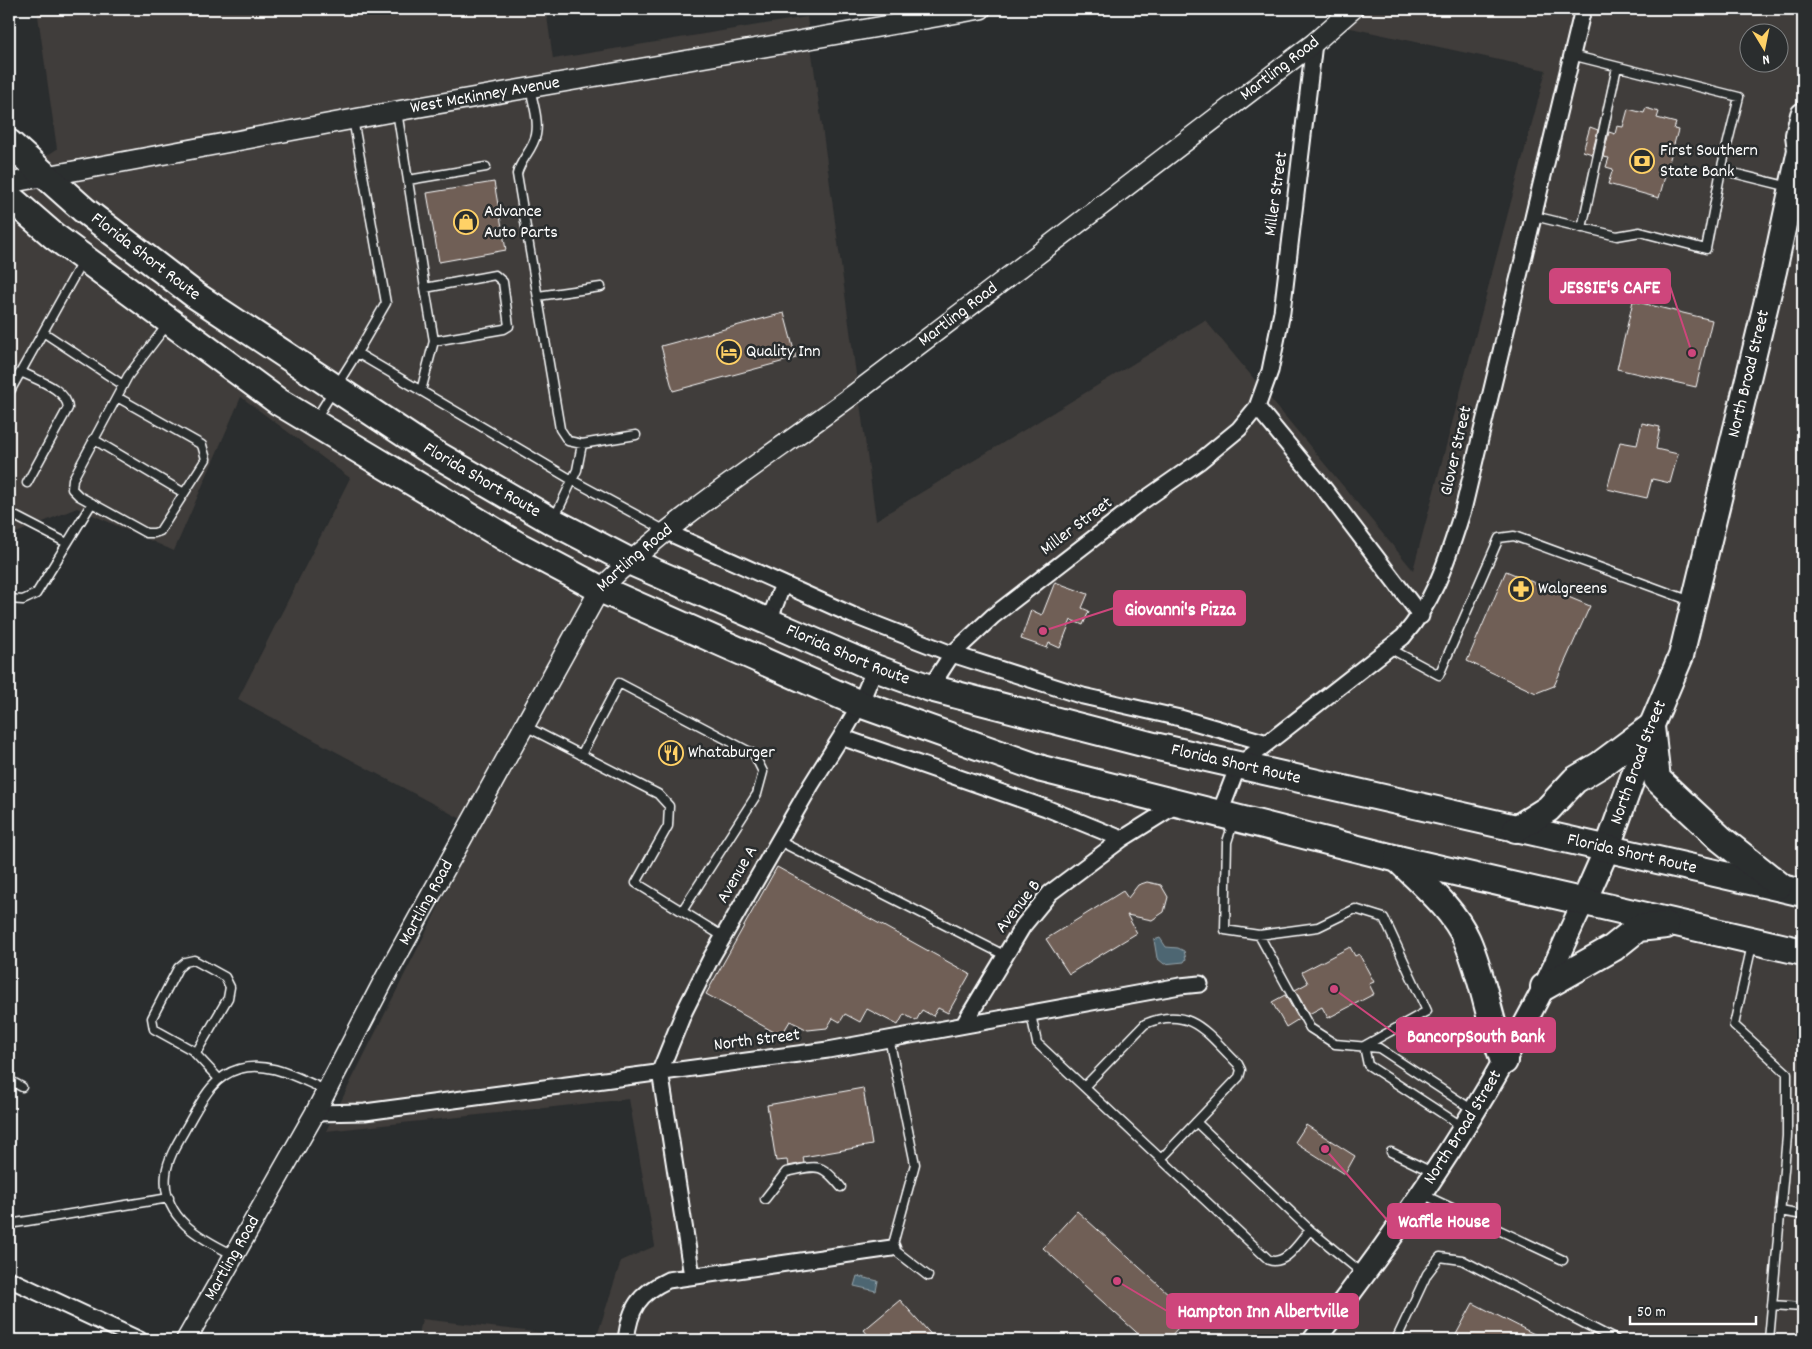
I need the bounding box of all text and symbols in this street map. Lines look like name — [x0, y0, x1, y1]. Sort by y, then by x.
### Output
north arrow — [1740, 22, 1790, 72]
street label: Martling Road — [1235, 31, 1325, 107]
text: N — [1761, 48, 1771, 69]
street label: West McKinney Avenue — [408, 70, 562, 121]
place label: First Southern State Bank — [1660, 139, 1758, 185]
bank icon: First Southern State Bank — [1629, 148, 1655, 174]
street label: Miller Street — [1259, 150, 1295, 238]
place label: Advance Auto Parts — [484, 200, 558, 246]
street label: Florida Short Route — [85, 207, 206, 307]
shop icon: Advance Auto Parts — [453, 209, 479, 235]
callout: JESSIE'S CAFE — [1550, 269, 1670, 303]
text: JESSIE'S CAFE — [1560, 276, 1660, 303]
street label: Martling Road — [913, 277, 1003, 353]
street label: North Broad Street — [1722, 307, 1777, 440]
hotel icon: Quality Inn — [716, 339, 742, 365]
place label: Quality Inn — [746, 340, 821, 365]
street label: Glover Street — [1435, 403, 1480, 498]
street label: Florida Short Route — [418, 437, 545, 524]
street label: Miller Street — [1036, 491, 1119, 563]
street label: Martling Road — [591, 518, 678, 598]
pharmacy icon: Walgreens — [1508, 576, 1534, 602]
place label: Walgreens — [1538, 577, 1607, 602]
callout: Giovanni's Pizza — [1114, 591, 1245, 625]
text: Giovanni's Pizza — [1125, 598, 1237, 625]
street label: Florida Short Route — [782, 618, 913, 692]
street label: North Broad Street — [1604, 696, 1673, 828]
street label: Florida Short Route — [1169, 738, 1303, 791]
restaurant icon: Whataburger — [658, 740, 684, 766]
place label: Whataburger — [688, 741, 775, 766]
street label: Florida Short Route — [1565, 827, 1699, 881]
street label: Avenue A — [711, 841, 765, 909]
street label: Martling Road — [393, 856, 460, 950]
street label: Avenue B — [990, 875, 1048, 939]
callout: BancorpSouth Bank — [1397, 1018, 1555, 1052]
street label: North Street — [713, 1023, 802, 1059]
text: BancorpSouth Bank — [1407, 1025, 1545, 1052]
street label: North Broad Street — [1418, 1065, 1509, 1190]
callout: Waffle House — [1388, 1204, 1500, 1238]
text: Waffle House — [1398, 1210, 1490, 1237]
street label: Martling Road — [198, 1211, 267, 1305]
callout: Hampton Inn Albertville — [1167, 1294, 1358, 1328]
scale bar — [1630, 1294, 1756, 1326]
text: Hampton Inn Albertville — [1177, 1300, 1349, 1327]
text: 50 m — [1637, 1302, 1666, 1324]

